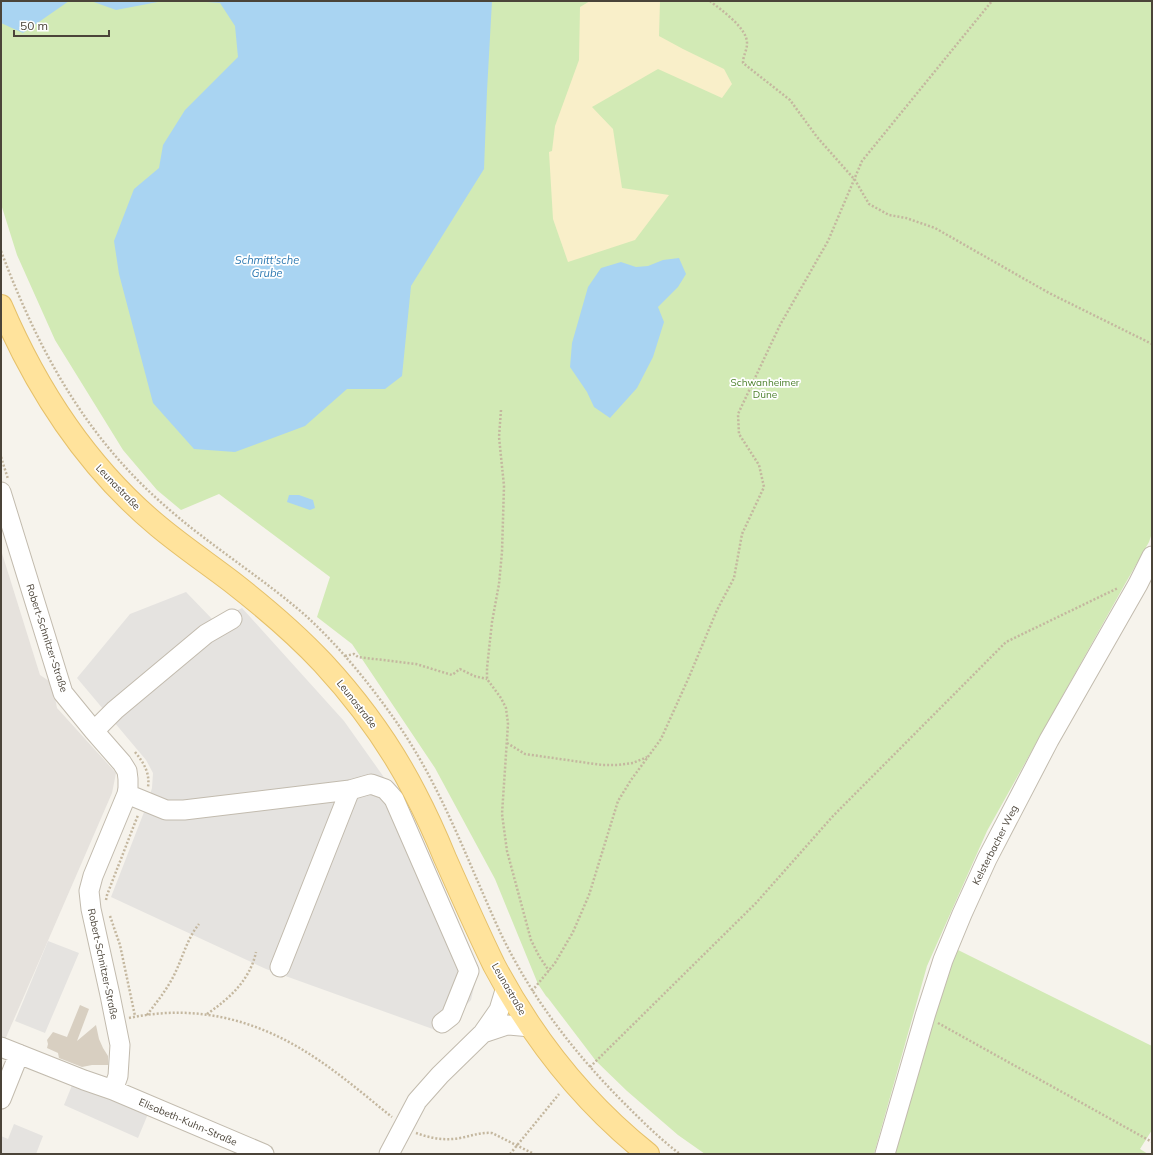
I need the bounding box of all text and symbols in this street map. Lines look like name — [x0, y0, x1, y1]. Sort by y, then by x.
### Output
scale bar — [14, 12, 109, 38]
text: 50 m — [20, 18, 48, 33]
water label: Schmitt'sche Grube — [235, 253, 299, 280]
park label: Schwanheimer Düne — [731, 376, 800, 401]
street label: Leunastraße — [93, 462, 143, 512]
street label: Robert-Schnitzer-Straße — [23, 582, 71, 694]
street label: Leunastraße — [334, 677, 380, 731]
street label: Kelsterbacher Weg — [969, 803, 1021, 887]
street label: Robert-Schnitzer-Straße — [85, 907, 121, 1021]
street label: Leunastraße — [489, 961, 529, 1017]
street label: Elisabeth-Kuhn-Straße — [137, 1095, 239, 1149]

